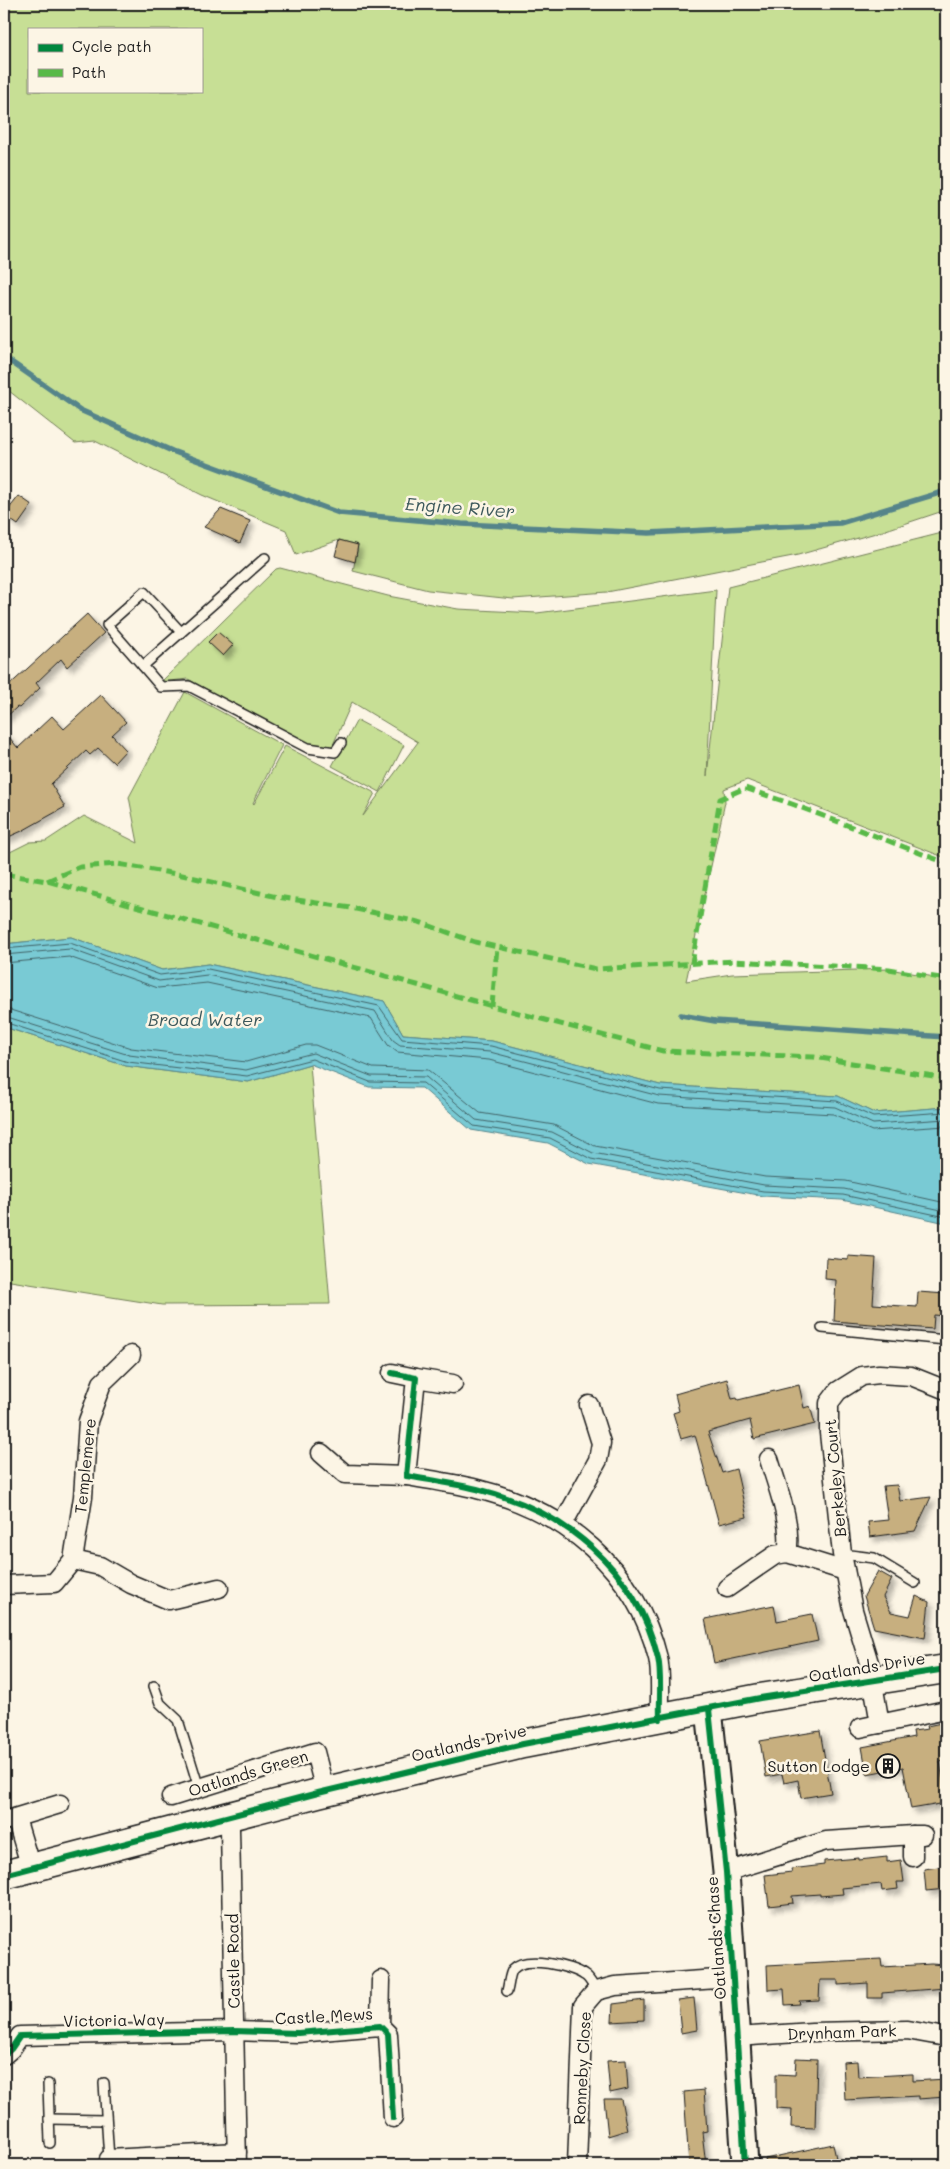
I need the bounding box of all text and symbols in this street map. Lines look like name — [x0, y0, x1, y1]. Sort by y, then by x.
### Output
legend — [28, 28, 202, 92]
text: Cycle path — [72, 36, 151, 56]
text: Path — [72, 62, 106, 82]
water label: Engine River — [404, 491, 516, 523]
water label: Broad Water — [148, 1007, 262, 1031]
street label: Templemere — [69, 1417, 100, 1515]
street label: Berkeley Court — [819, 1418, 850, 1538]
street label: Oatlands Drive — [807, 1647, 927, 1686]
street label: Oatlands Drive — [409, 1719, 529, 1766]
street label: Oatlands Green — [185, 1744, 310, 1801]
building icon: Sutton Lodge — [875, 1753, 901, 1779]
place label: Sutton Lodge — [767, 1755, 870, 1776]
street label: Oatlands Chase — [701, 1876, 730, 2000]
street label: Castle Road — [221, 1913, 244, 2009]
street label: Castle Mews — [274, 2002, 374, 2029]
street label: Victoria Way — [63, 2008, 165, 2031]
street label: Ronneby Close — [568, 2011, 595, 2125]
street label: Drynham Park — [787, 2019, 897, 2044]

